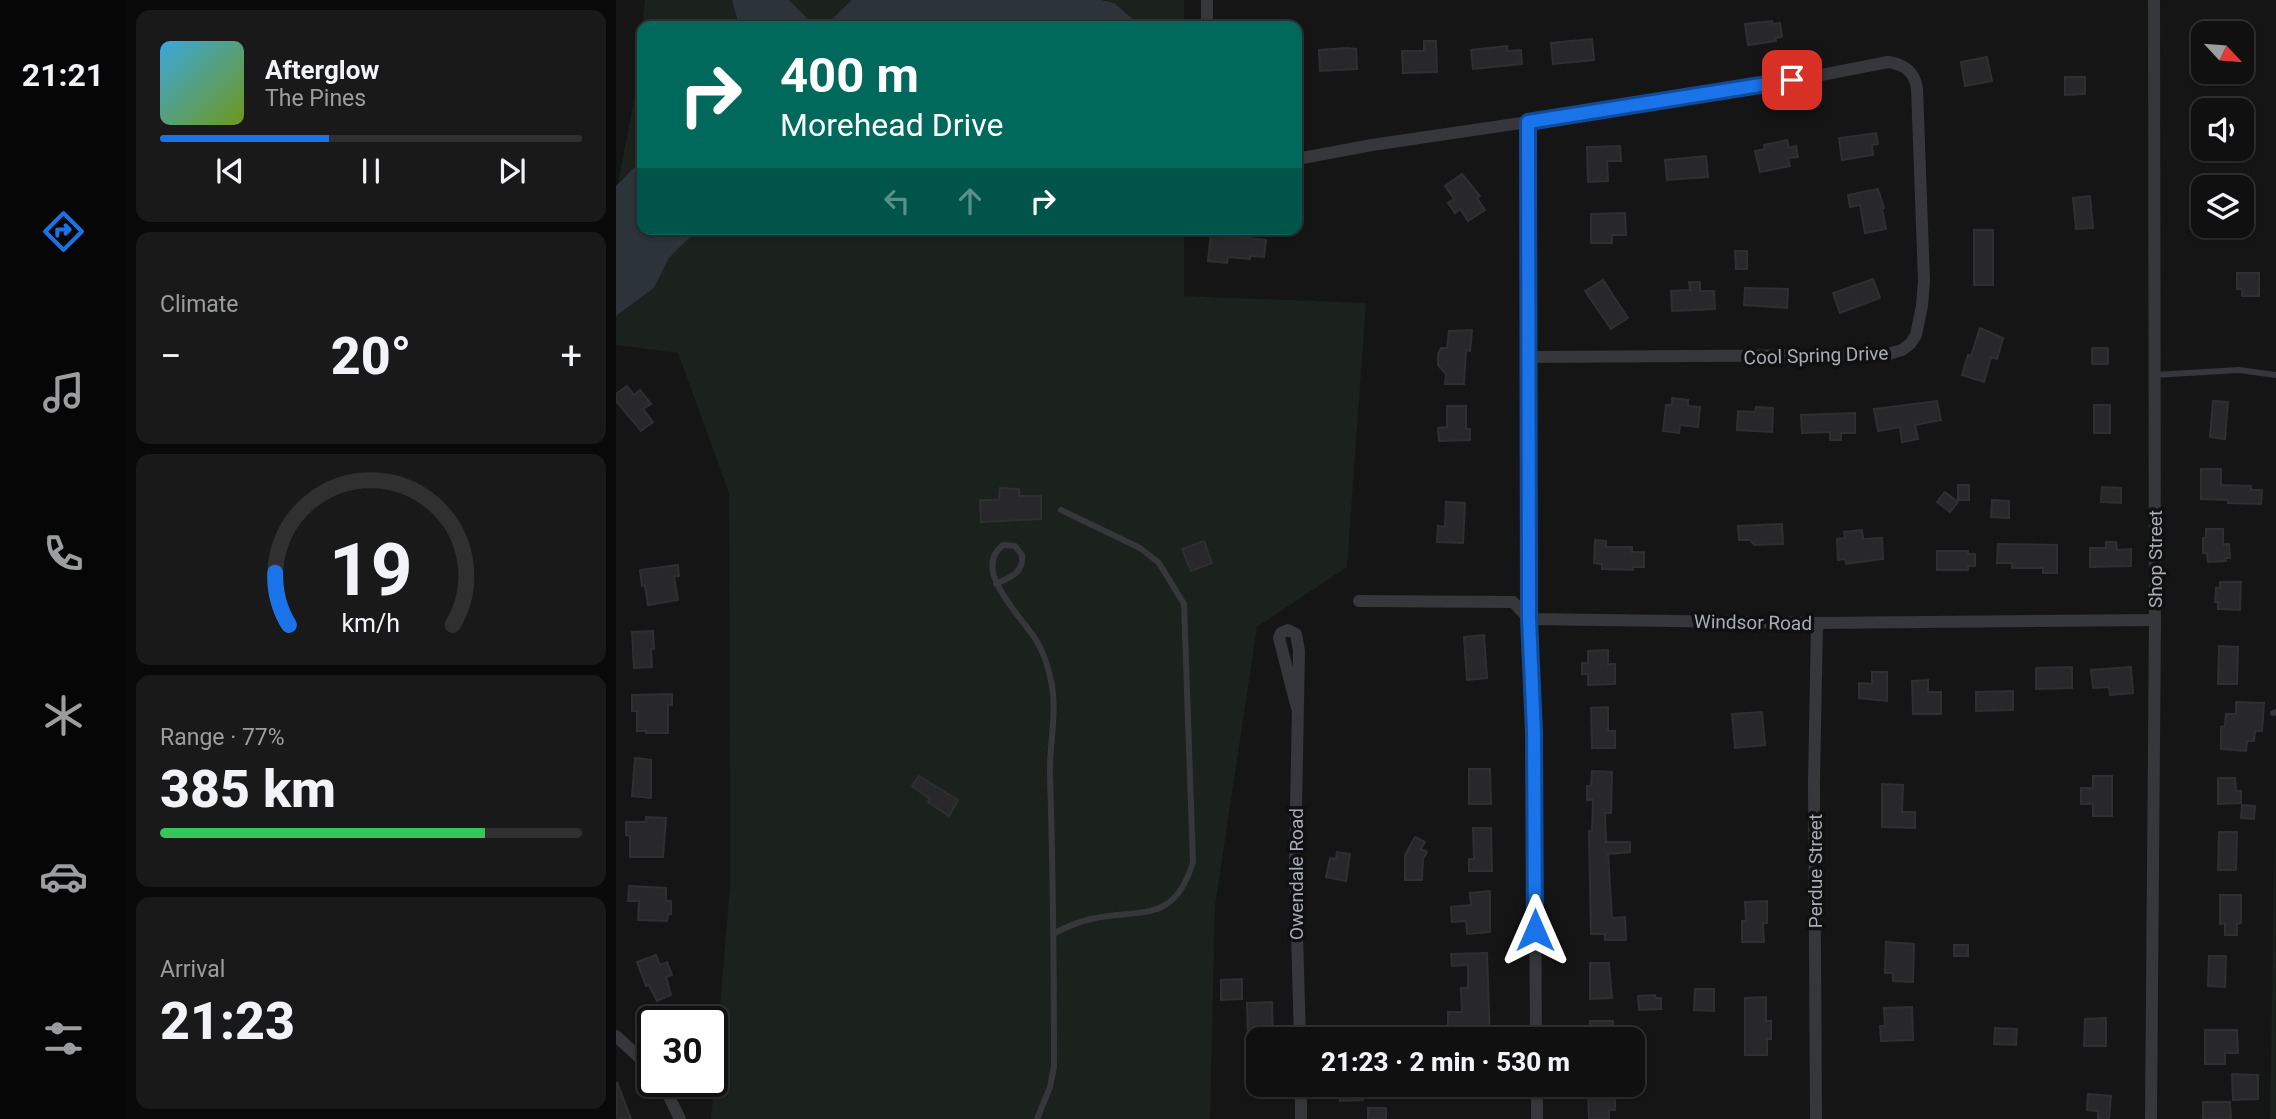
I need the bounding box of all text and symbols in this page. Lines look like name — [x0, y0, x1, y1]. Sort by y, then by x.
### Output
north arrow — [2191, 21, 2254, 84]
map controls — [2191, 21, 2254, 238]
text: 400 m — [780, 47, 919, 104]
icon: right — [665, 49, 756, 140]
pin — [1762, 50, 1822, 110]
text: Afterglow — [265, 55, 379, 85]
text: 21:21 — [22, 56, 104, 94]
icon: arrive — [1773, 61, 1811, 99]
text: The Pines — [265, 85, 366, 112]
button: sound — [2191, 98, 2254, 161]
text: Morehead Drive — [780, 106, 1004, 144]
icon: previous — [211, 152, 249, 190]
icon: pause — [352, 152, 390, 190]
icon: next — [493, 152, 531, 190]
button: layers — [2191, 175, 2254, 238]
icon: left — [878, 182, 916, 220]
icon: ahead — [951, 182, 989, 220]
icon: right — [1024, 182, 1062, 220]
icon: directions — [39, 207, 88, 256]
text: Climate — [160, 291, 239, 318]
text: 20° — [331, 326, 411, 387]
text: − — [160, 334, 182, 378]
text: + — [560, 334, 582, 378]
street label: Cool Spring Drive — [1743, 341, 1889, 370]
icon: music — [39, 368, 88, 417]
street label: Shop Street — [2144, 510, 2167, 608]
text: 19 — [329, 528, 413, 614]
icon: phone — [39, 529, 88, 578]
text: km/h — [342, 609, 400, 638]
street label: Windsor Road — [1694, 610, 1812, 635]
icon: climate — [39, 691, 88, 740]
text: Range · 77% — [160, 724, 285, 751]
text: 385 km — [160, 759, 336, 820]
street label: Owendale Road — [1285, 808, 1308, 940]
street label: Perdue Street — [1804, 814, 1827, 928]
icon: car — [39, 852, 88, 901]
position arrow — [1498, 893, 1572, 967]
text: Arrival — [160, 956, 225, 983]
text: 21:23 — [160, 991, 295, 1052]
speed limit sign: 30 — [637, 1006, 728, 1097]
icon: filters — [39, 1014, 88, 1063]
text: 21:23 · 2 min · 530 m — [1321, 1047, 1570, 1077]

